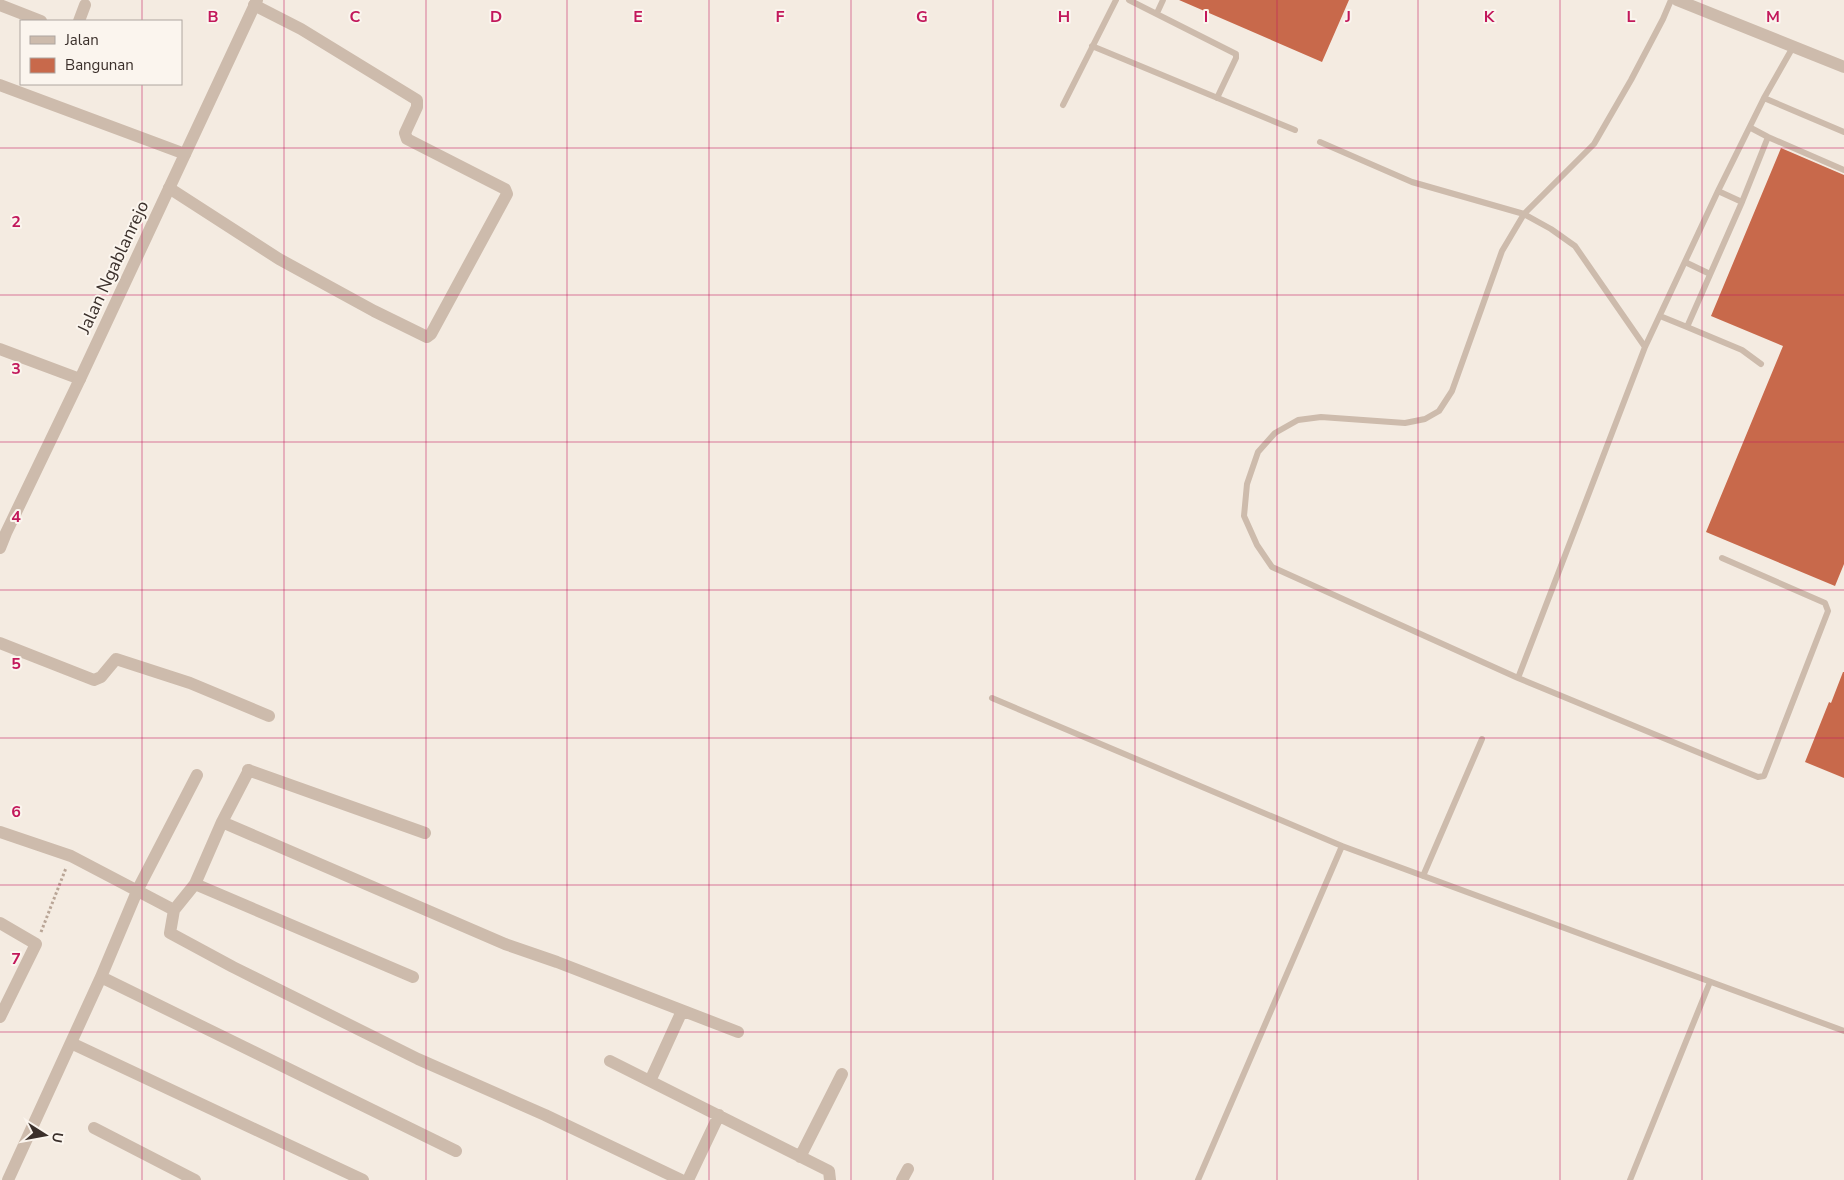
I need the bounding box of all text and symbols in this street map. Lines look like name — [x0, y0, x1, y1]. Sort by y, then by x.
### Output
text: B — [207, 6, 219, 28]
text: C — [350, 6, 361, 28]
text: D — [490, 6, 502, 28]
text: E — [633, 6, 643, 28]
text: F — [776, 6, 785, 28]
text: G — [916, 6, 928, 28]
text: H — [1058, 6, 1070, 28]
text: I — [1204, 6, 1208, 28]
text: J — [1344, 6, 1351, 28]
text: K — [1484, 6, 1496, 28]
text: L — [1627, 6, 1636, 28]
text: M — [1766, 6, 1780, 28]
legend — [20, 20, 182, 85]
text: Jalan — [64, 30, 99, 50]
text: Bangunan — [65, 55, 134, 75]
street label: Jalan Ngablanrejo — [71, 197, 154, 338]
text: 2 — [11, 211, 21, 233]
text: 3 — [11, 358, 21, 380]
text: 4 — [11, 506, 21, 528]
text: 5 — [11, 653, 21, 675]
text: 6 — [11, 801, 21, 823]
text: 7 — [11, 948, 21, 970]
north arrow — [20, 1110, 70, 1160]
text: U — [47, 1130, 68, 1144]

